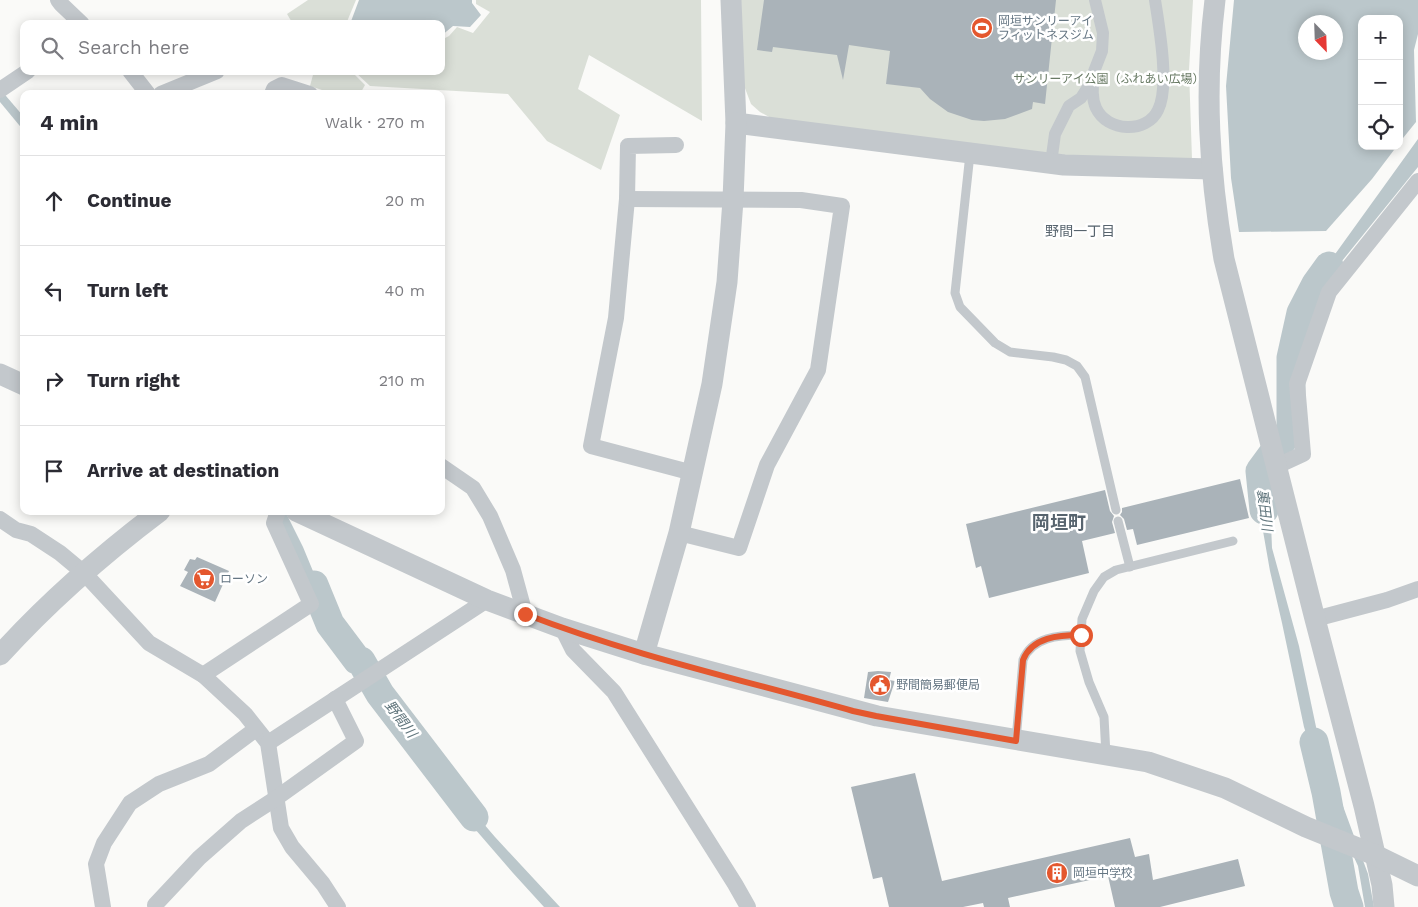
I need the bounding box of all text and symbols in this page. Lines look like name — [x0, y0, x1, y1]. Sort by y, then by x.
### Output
place label: 岡垣サンリーアイ フィットネスジム — [998, 14, 1094, 42]
north arrow — [1298, 15, 1343, 60]
map controls — [1358, 15, 1403, 150]
button: + — [1358, 15, 1403, 60]
sports icon: 岡垣サンリーアイ フィットネスジム — [970, 16, 994, 40]
search box — [20, 20, 445, 75]
icon: search — [38, 34, 66, 62]
text: Search here — [78, 36, 189, 59]
button: − — [1358, 60, 1403, 105]
park label: サンリーアイ公園（ふれあい広場） — [1014, 72, 1204, 86]
button: locate — [1358, 105, 1403, 150]
text: 4 min — [40, 110, 98, 135]
text: Walk · 270 m — [325, 113, 425, 132]
icon: ahead — [40, 187, 68, 215]
text: Continue — [87, 189, 171, 212]
text: 20 m — [385, 191, 425, 210]
district label: 野間一丁目 — [1045, 223, 1115, 239]
icon: left — [40, 277, 68, 305]
text: Turn left — [87, 279, 168, 302]
text: 40 m — [385, 281, 425, 300]
icon: right — [40, 367, 68, 395]
text: Turn right — [87, 369, 180, 392]
text: 210 m — [379, 371, 425, 390]
icon: arrive — [40, 457, 68, 485]
text: Arrive at destination — [87, 459, 279, 482]
water label: 裏田川 — [1255, 488, 1276, 534]
district label: 岡垣町 — [1032, 512, 1086, 533]
supermarket icon: ローソン — [192, 567, 216, 591]
place label: ローソン — [220, 572, 268, 586]
route end — [514, 603, 537, 626]
route start — [1070, 624, 1093, 647]
public building icon: 野間簡易郵便局 — [868, 673, 892, 697]
place label: 野間簡易郵便局 — [896, 678, 980, 692]
water label: 野間川 — [382, 697, 421, 742]
building icon: 岡垣中学校 — [1045, 861, 1069, 885]
place label: 岡垣中学校 — [1073, 866, 1133, 880]

